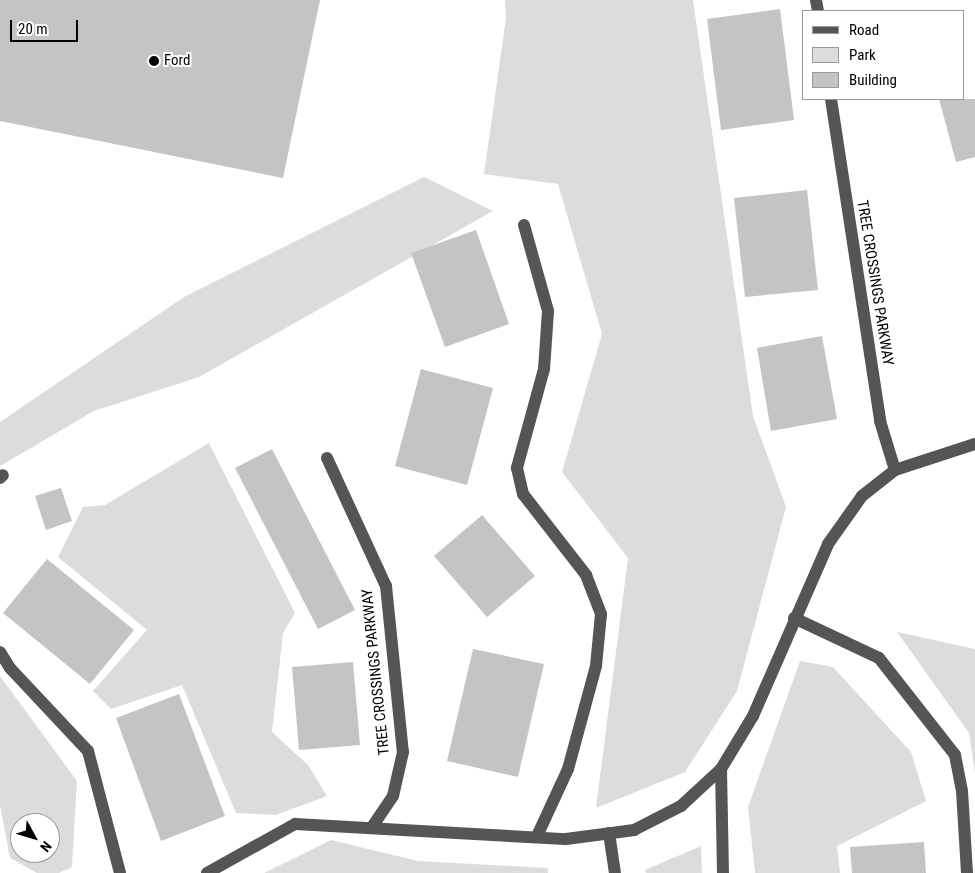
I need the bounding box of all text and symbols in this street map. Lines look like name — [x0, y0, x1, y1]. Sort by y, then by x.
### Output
scale bar — [12, 10, 80, 42]
legend — [802, 10, 965, 100]
text: 20 m — [18, 20, 48, 38]
text: Road — [849, 21, 879, 39]
text: Park — [849, 46, 876, 64]
place label: Ford — [164, 52, 190, 70]
marker: Ford — [148, 55, 160, 67]
text: Building — [849, 71, 897, 89]
street label: TREE CROSSINGS PARKWAY — [853, 199, 897, 367]
street label: TREE CROSSINGS PARKWAY — [358, 588, 394, 756]
north arrow — [10, 813, 60, 863]
text: N — [37, 838, 55, 855]

